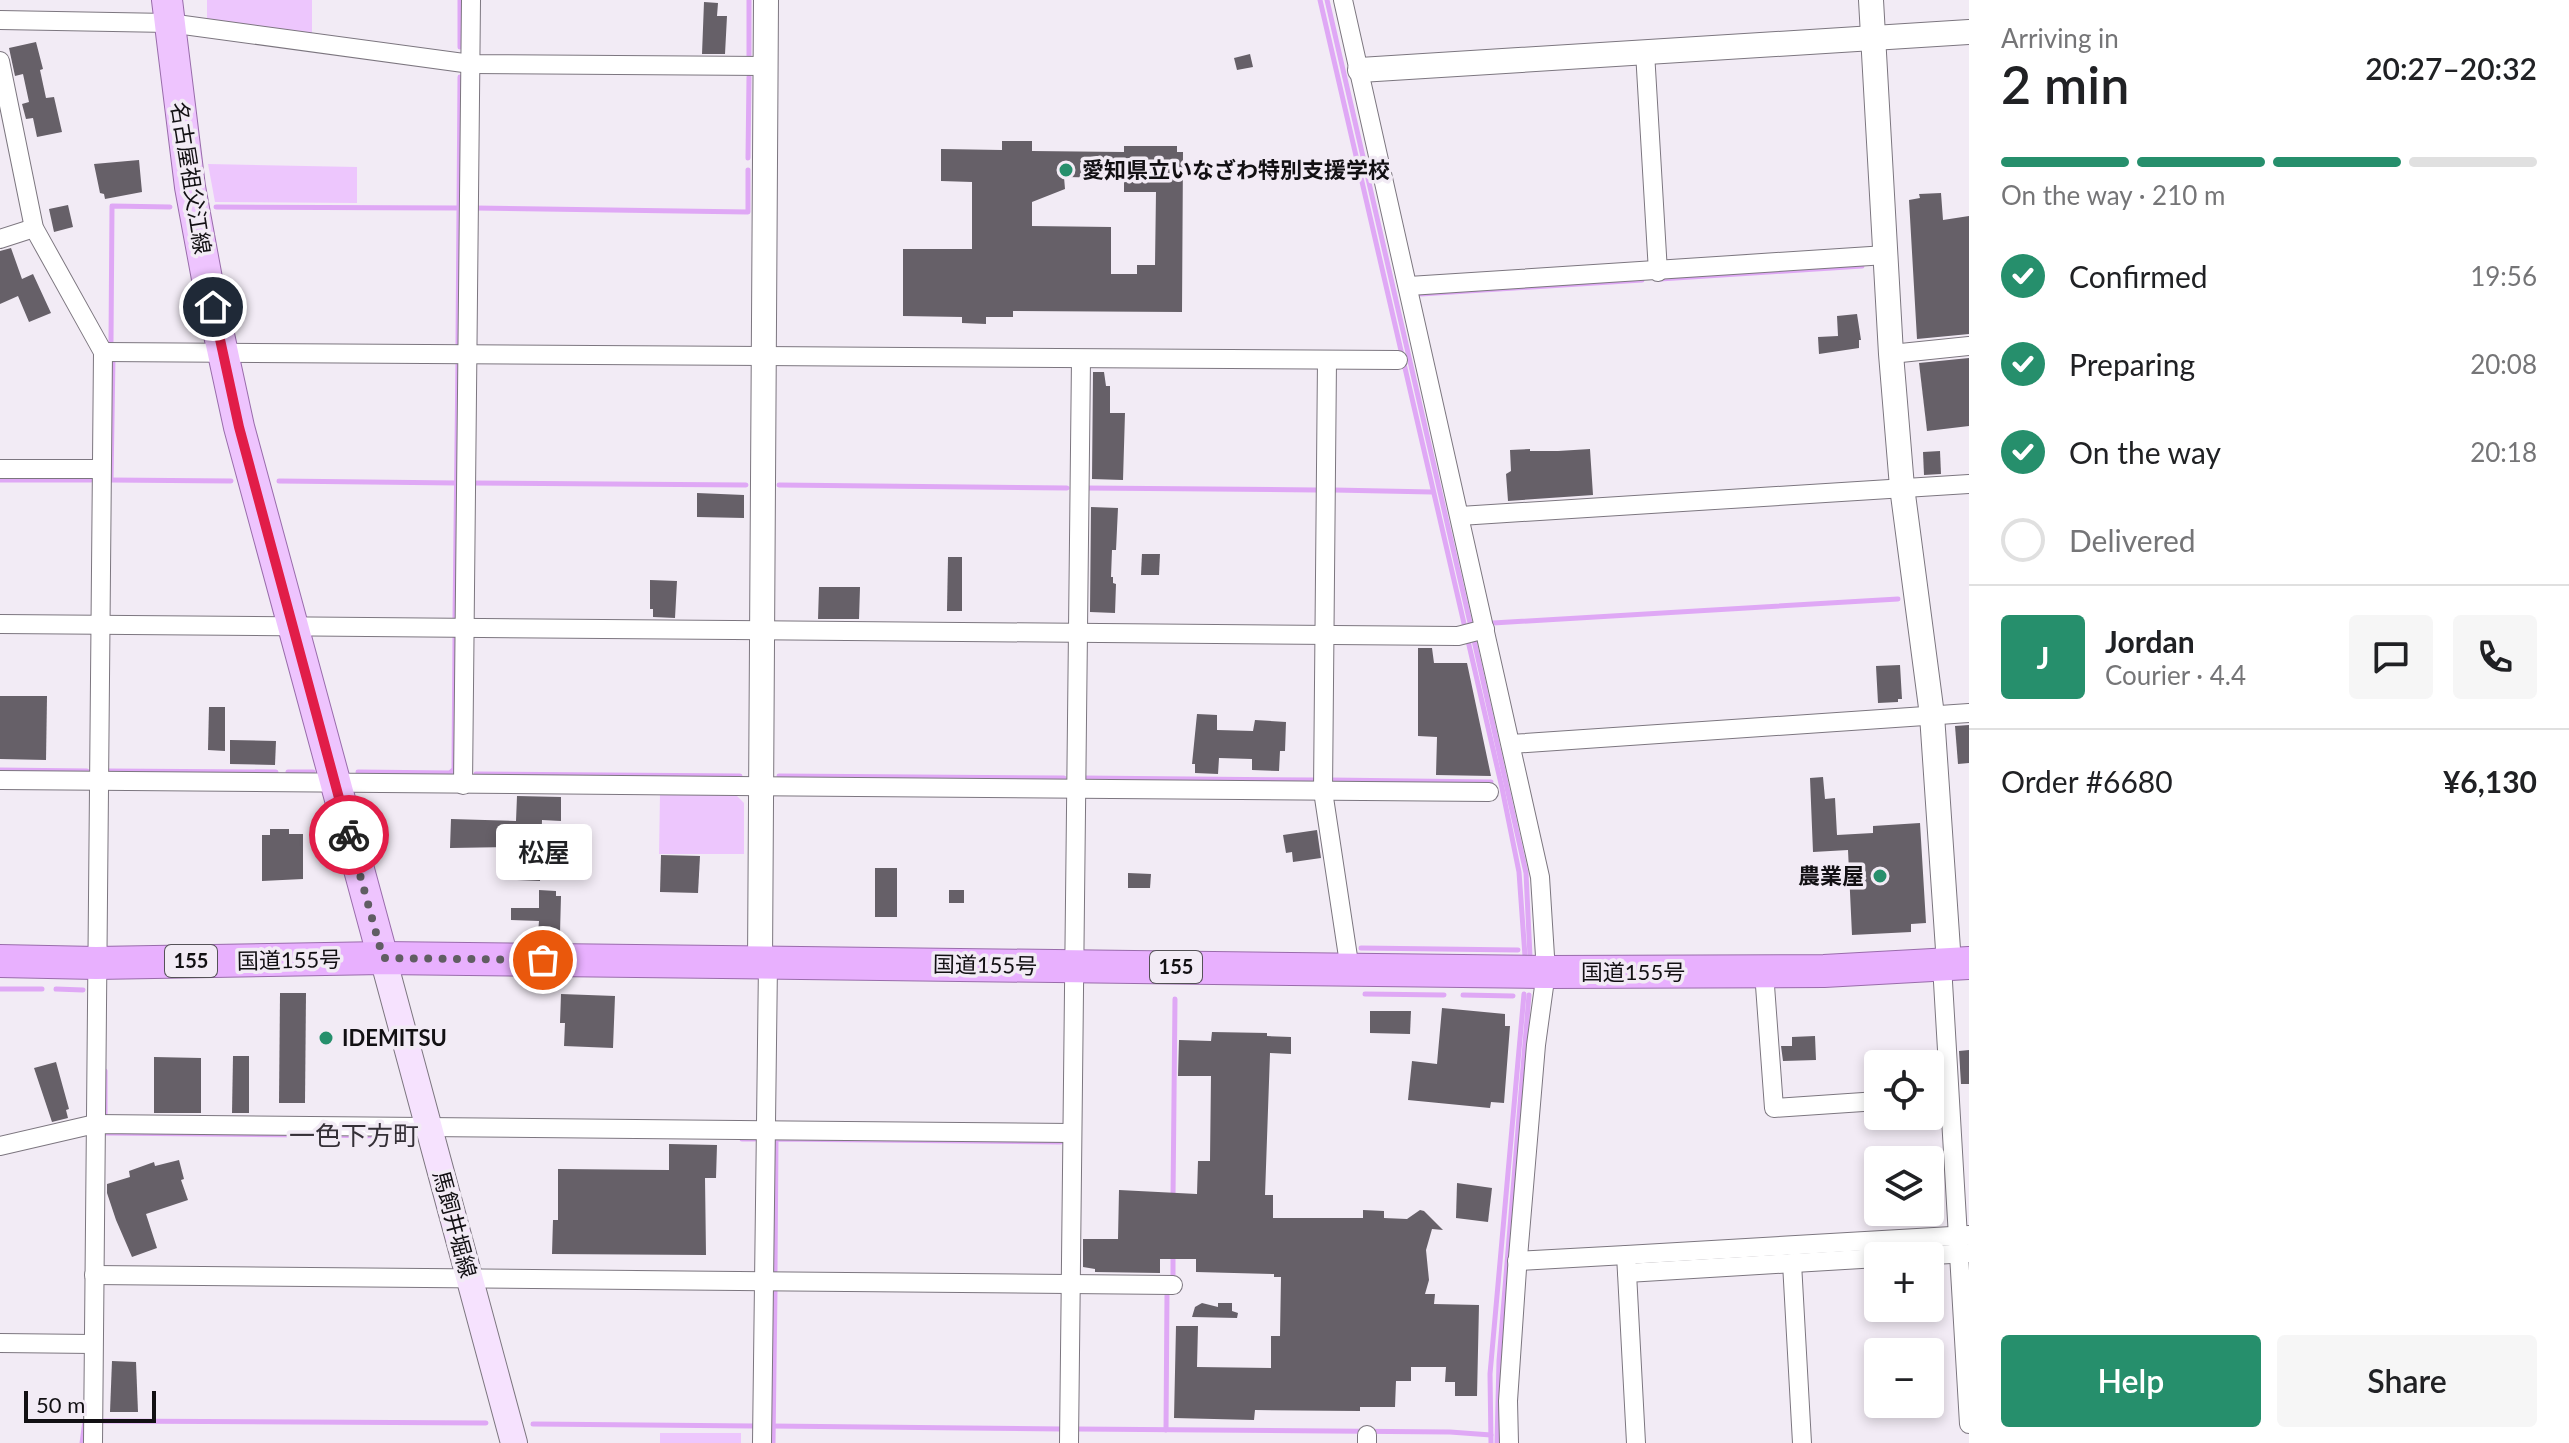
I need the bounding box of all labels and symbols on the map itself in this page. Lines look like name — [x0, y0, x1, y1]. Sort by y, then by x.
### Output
street label: 名古屋祖父江線 — [166, 100, 217, 256]
place label: 愛知県立いなざわ特別支援学校 — [1082, 156, 1390, 183]
marker: 愛知県立いなざわ特別支援学校 — [1057, 161, 1075, 179]
pin — [179, 273, 247, 341]
courier — [309, 795, 389, 875]
callout: 松屋 — [495, 824, 591, 880]
place label: 農業屋 — [1798, 862, 1864, 889]
marker: 農業屋 — [1871, 867, 1889, 885]
pin — [509, 926, 577, 994]
road number: 155 — [165, 945, 217, 977]
street label: 国道155号 — [237, 945, 341, 974]
street label: 国道155号 — [933, 950, 1037, 979]
road number: 155 — [1150, 951, 1202, 983]
street label: 国道155号 — [1581, 958, 1685, 985]
place label: IDEMITSU — [342, 1024, 447, 1051]
marker: IDEMITSU — [317, 1029, 335, 1047]
district label: 一色下方町 — [289, 1119, 419, 1151]
street label: 馬飼井堀線 — [428, 1167, 483, 1280]
scale bar — [24, 1387, 156, 1423]

